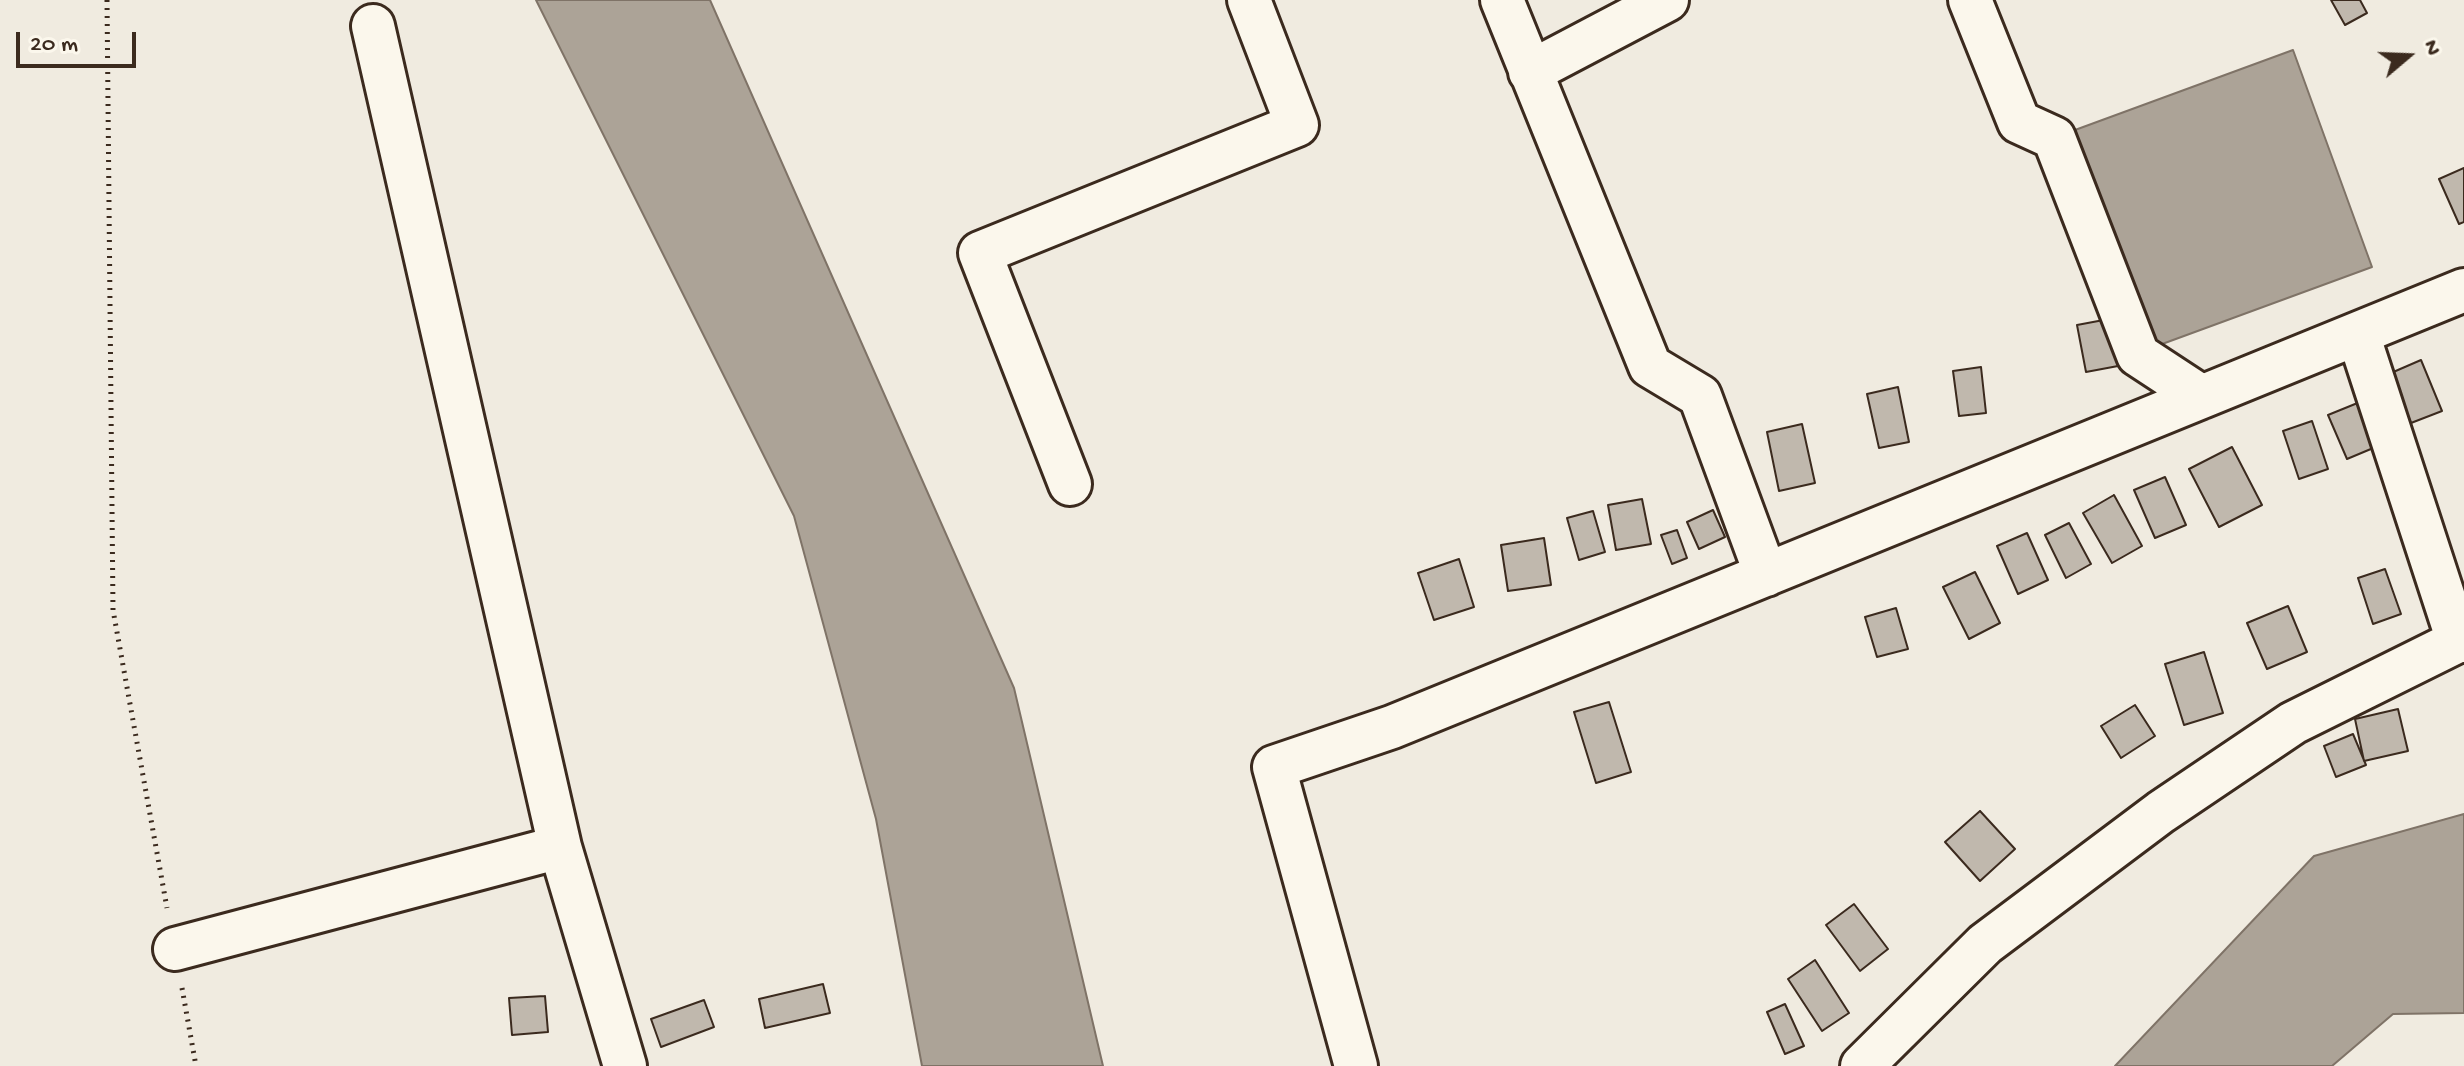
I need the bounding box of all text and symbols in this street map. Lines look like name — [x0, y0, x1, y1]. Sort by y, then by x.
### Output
scale bar — [20, 16, 140, 66]
north arrow — [2368, 16, 2448, 96]
text: 20 m — [30, 31, 78, 60]
text: N — [2416, 37, 2445, 59]

